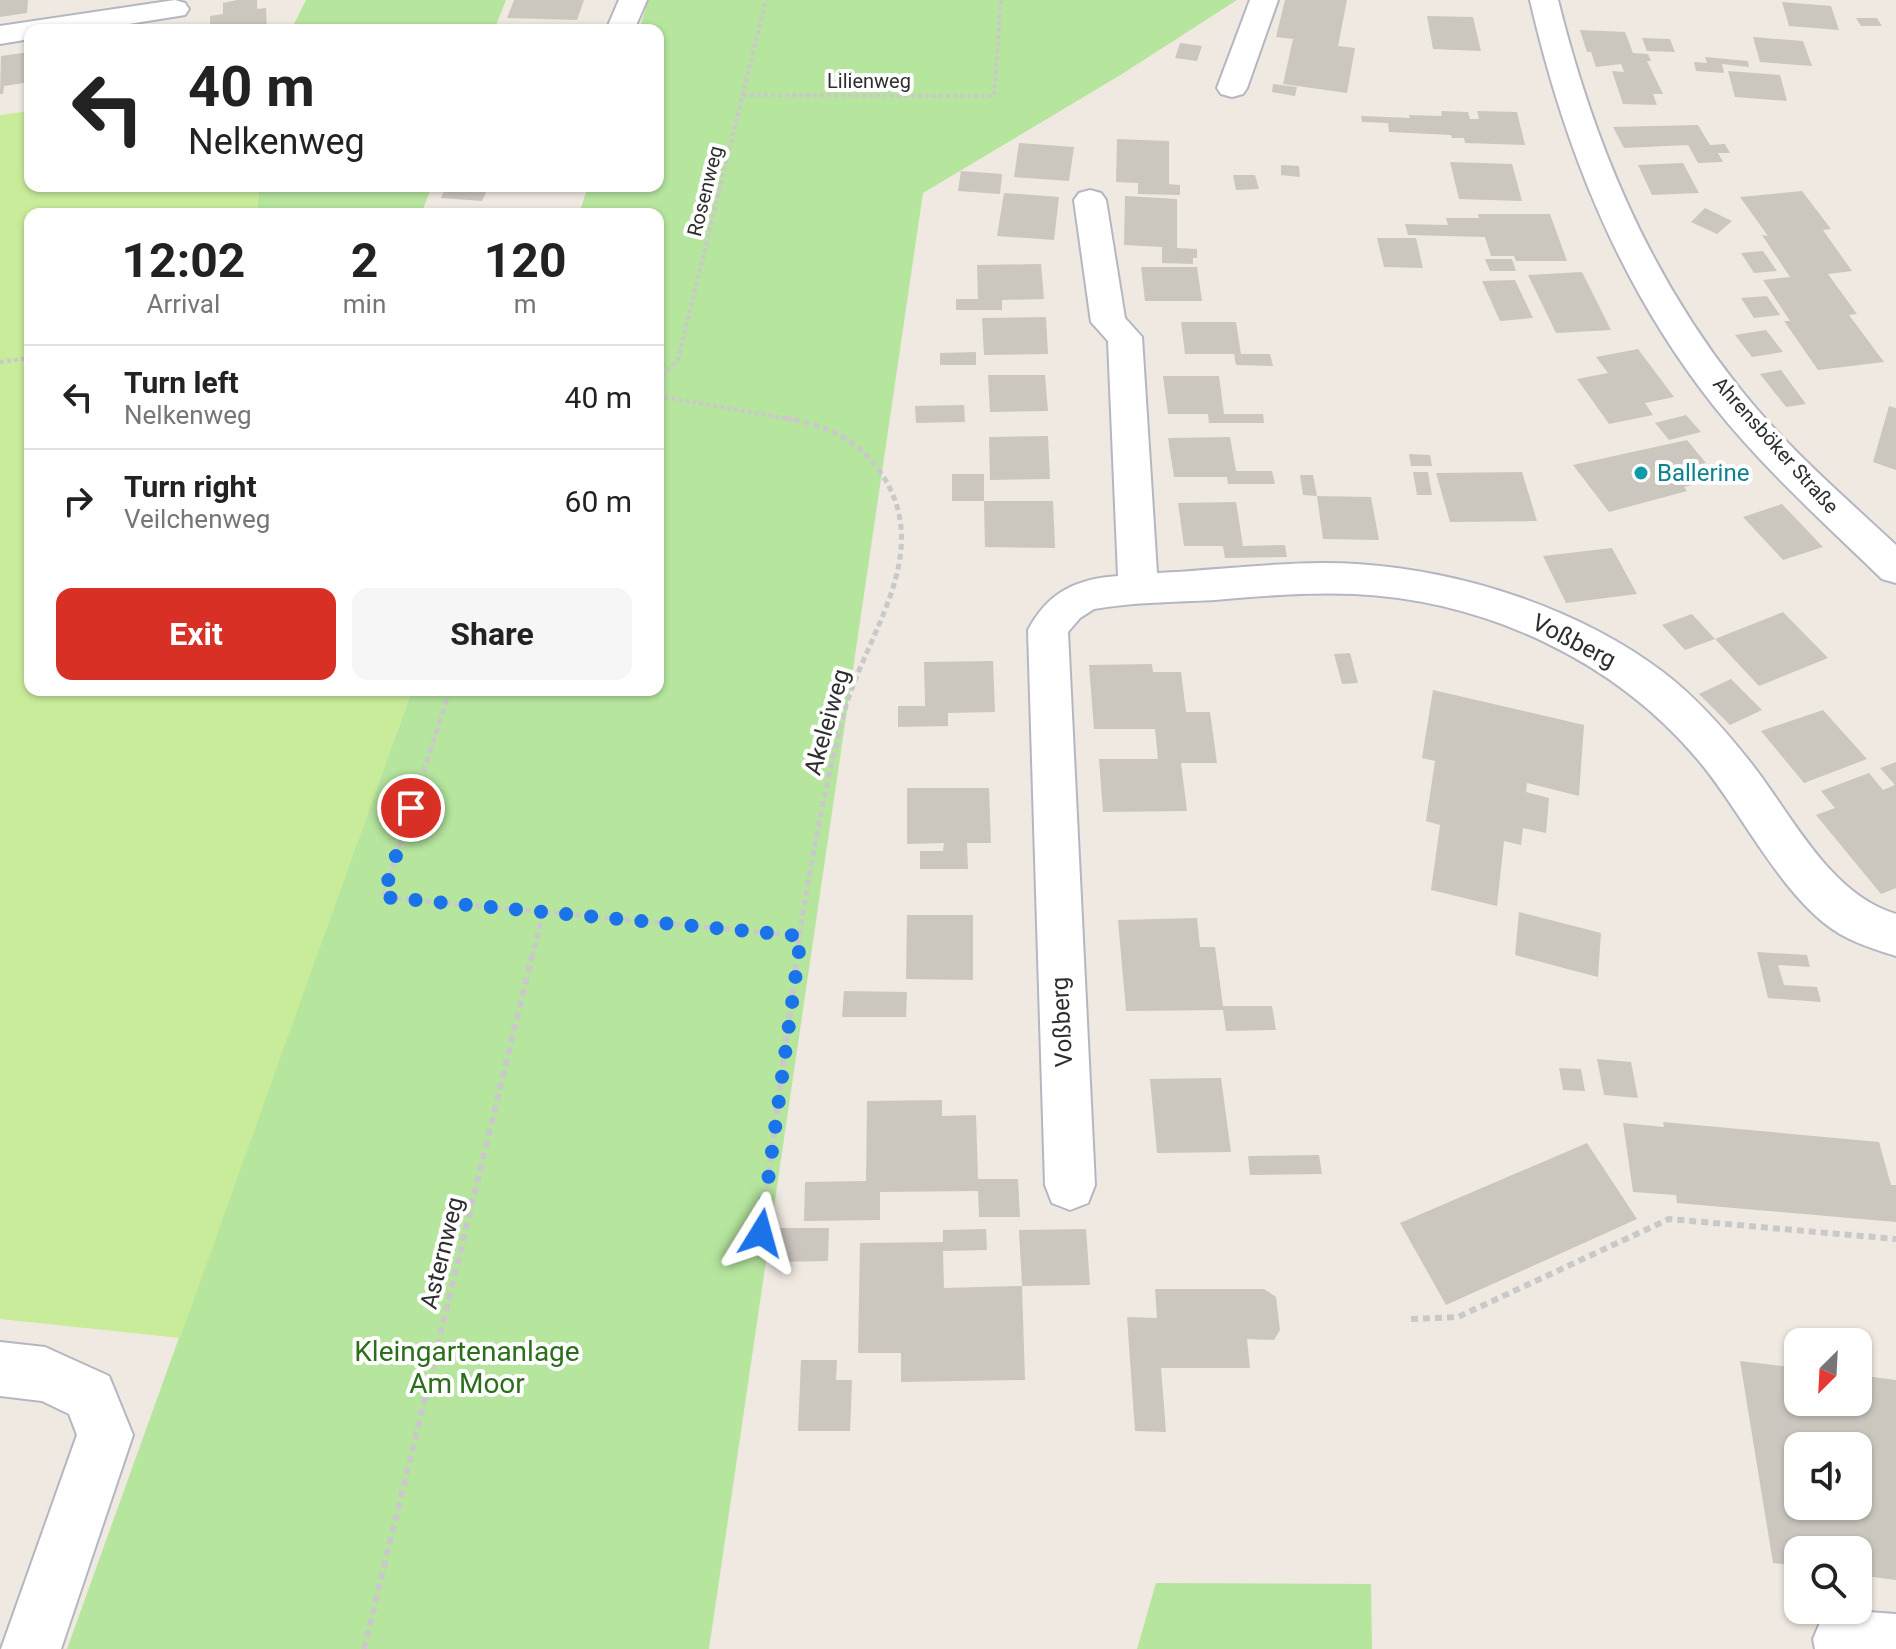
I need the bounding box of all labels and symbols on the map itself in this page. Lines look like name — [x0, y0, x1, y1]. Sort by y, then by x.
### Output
street label: Lilienweg — [827, 69, 911, 93]
street label: Rosenweg — [682, 143, 728, 239]
street label: Ahrensböker Straße — [1708, 372, 1844, 518]
place label: Ballerine — [1657, 459, 1749, 487]
marker: Ballerine — [1632, 464, 1650, 482]
street label: Voßberg — [1527, 608, 1621, 674]
street label: Akeleiweg — [799, 666, 855, 778]
pin — [377, 774, 445, 842]
street label: Voßberg — [1046, 976, 1078, 1068]
position arrow — [719, 1191, 803, 1275]
street label: Asternweg — [415, 1194, 469, 1312]
north arrow — [1784, 1328, 1872, 1416]
park label: Kleingartenanlage Am Moor — [354, 1335, 580, 1400]

